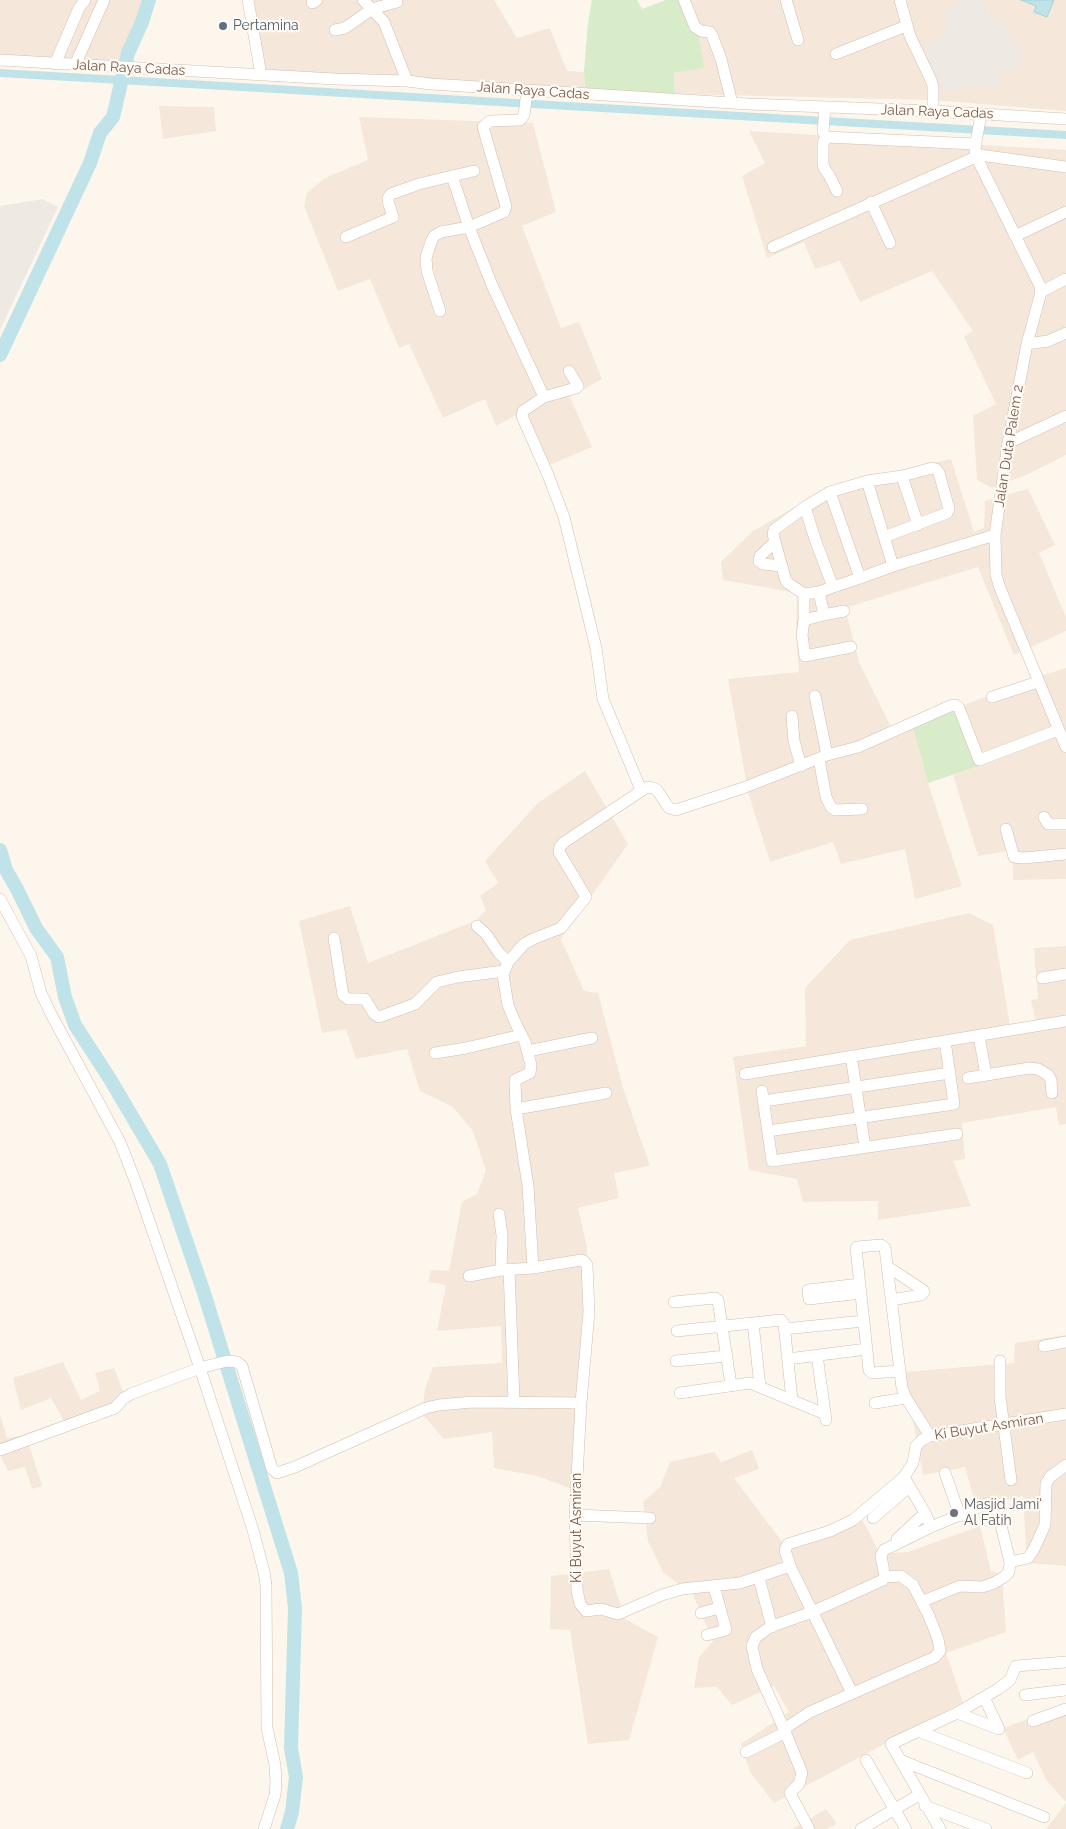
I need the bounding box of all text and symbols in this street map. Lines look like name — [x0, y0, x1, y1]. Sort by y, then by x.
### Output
place label: Pertamina — [233, 18, 299, 34]
marker: Pertamina — [217, 20, 229, 32]
street label: Jalan Raya Cadas — [72, 57, 186, 79]
street label: Jalan Raya Cadas — [476, 79, 590, 103]
street label: Jalan Raya Cadas — [880, 102, 994, 122]
street label: Jalan Duta Palem 2 — [991, 384, 1027, 508]
street label: Ki Buyut Asmiran — [933, 1410, 1045, 1444]
street label: Ki Buyut Asmiran — [569, 1473, 585, 1583]
place label: Masjid Jami' Al Fatih — [964, 1497, 1042, 1530]
marker: Masjid Jami' Al Fatih — [948, 1507, 960, 1519]

